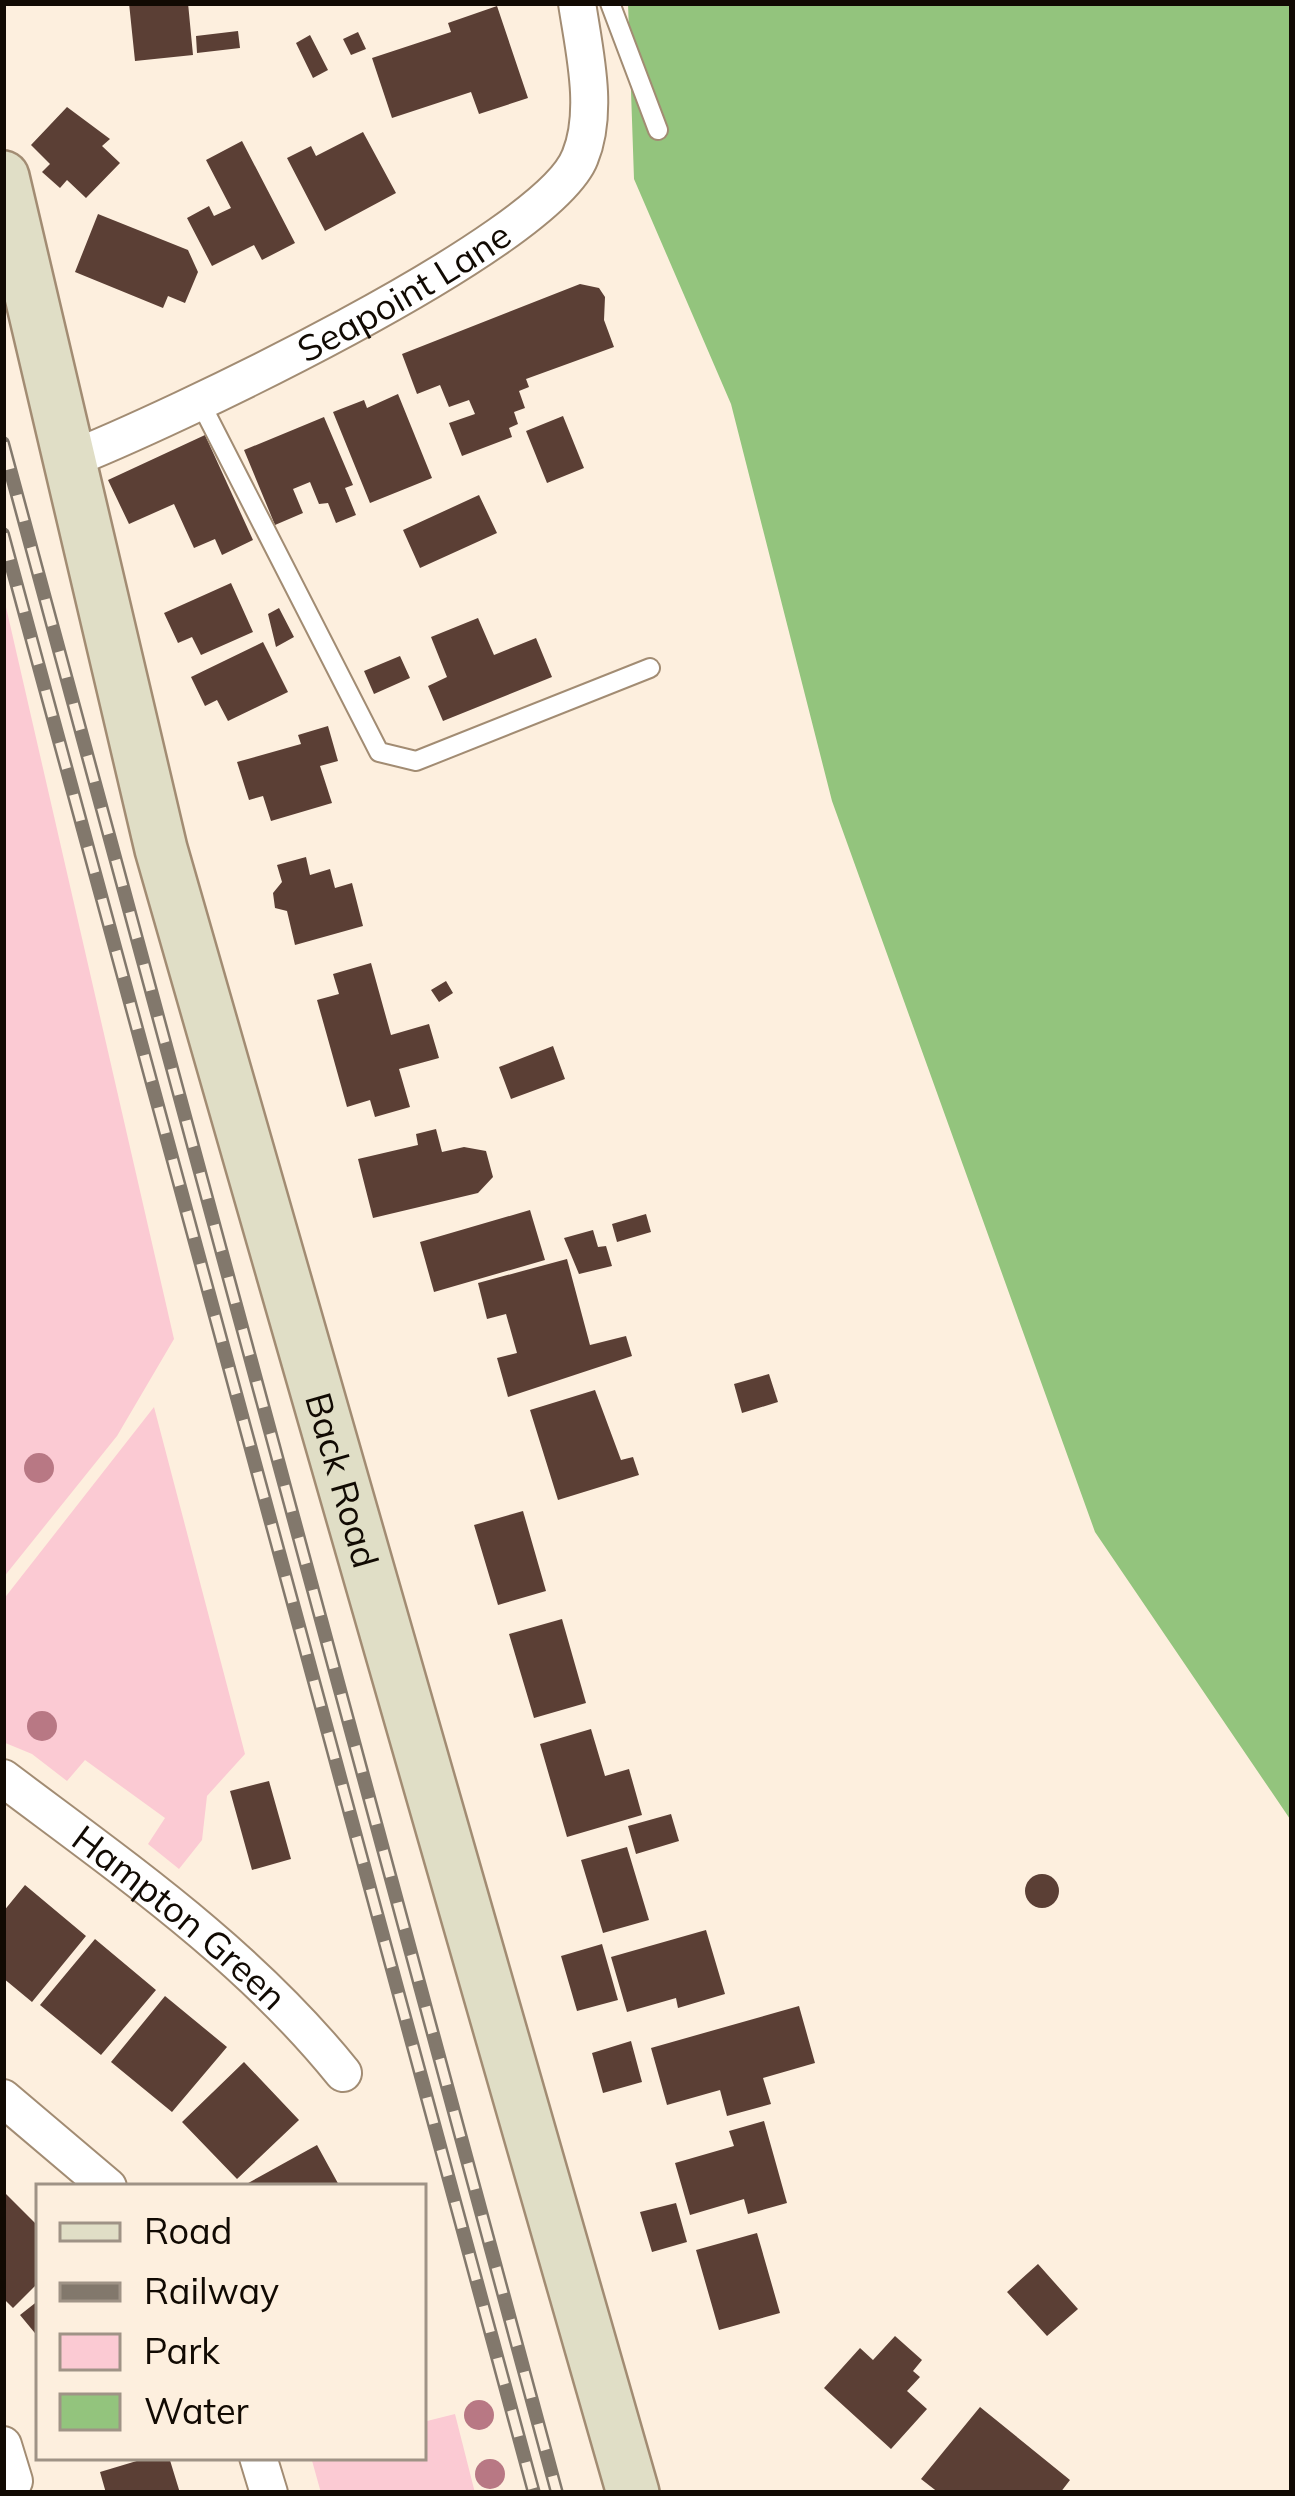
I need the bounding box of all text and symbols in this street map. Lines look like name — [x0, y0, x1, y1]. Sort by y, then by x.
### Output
street label: Seapoint Lane — [289, 212, 519, 371]
street label: Back Road — [296, 1387, 389, 1573]
street label: Hampton Green — [64, 1815, 296, 2019]
legend — [36, 2184, 426, 2460]
text: Road — [144, 2208, 232, 2253]
text: Railway — [144, 2268, 279, 2313]
text: Park — [144, 2328, 220, 2373]
text: Water — [144, 2388, 249, 2433]

